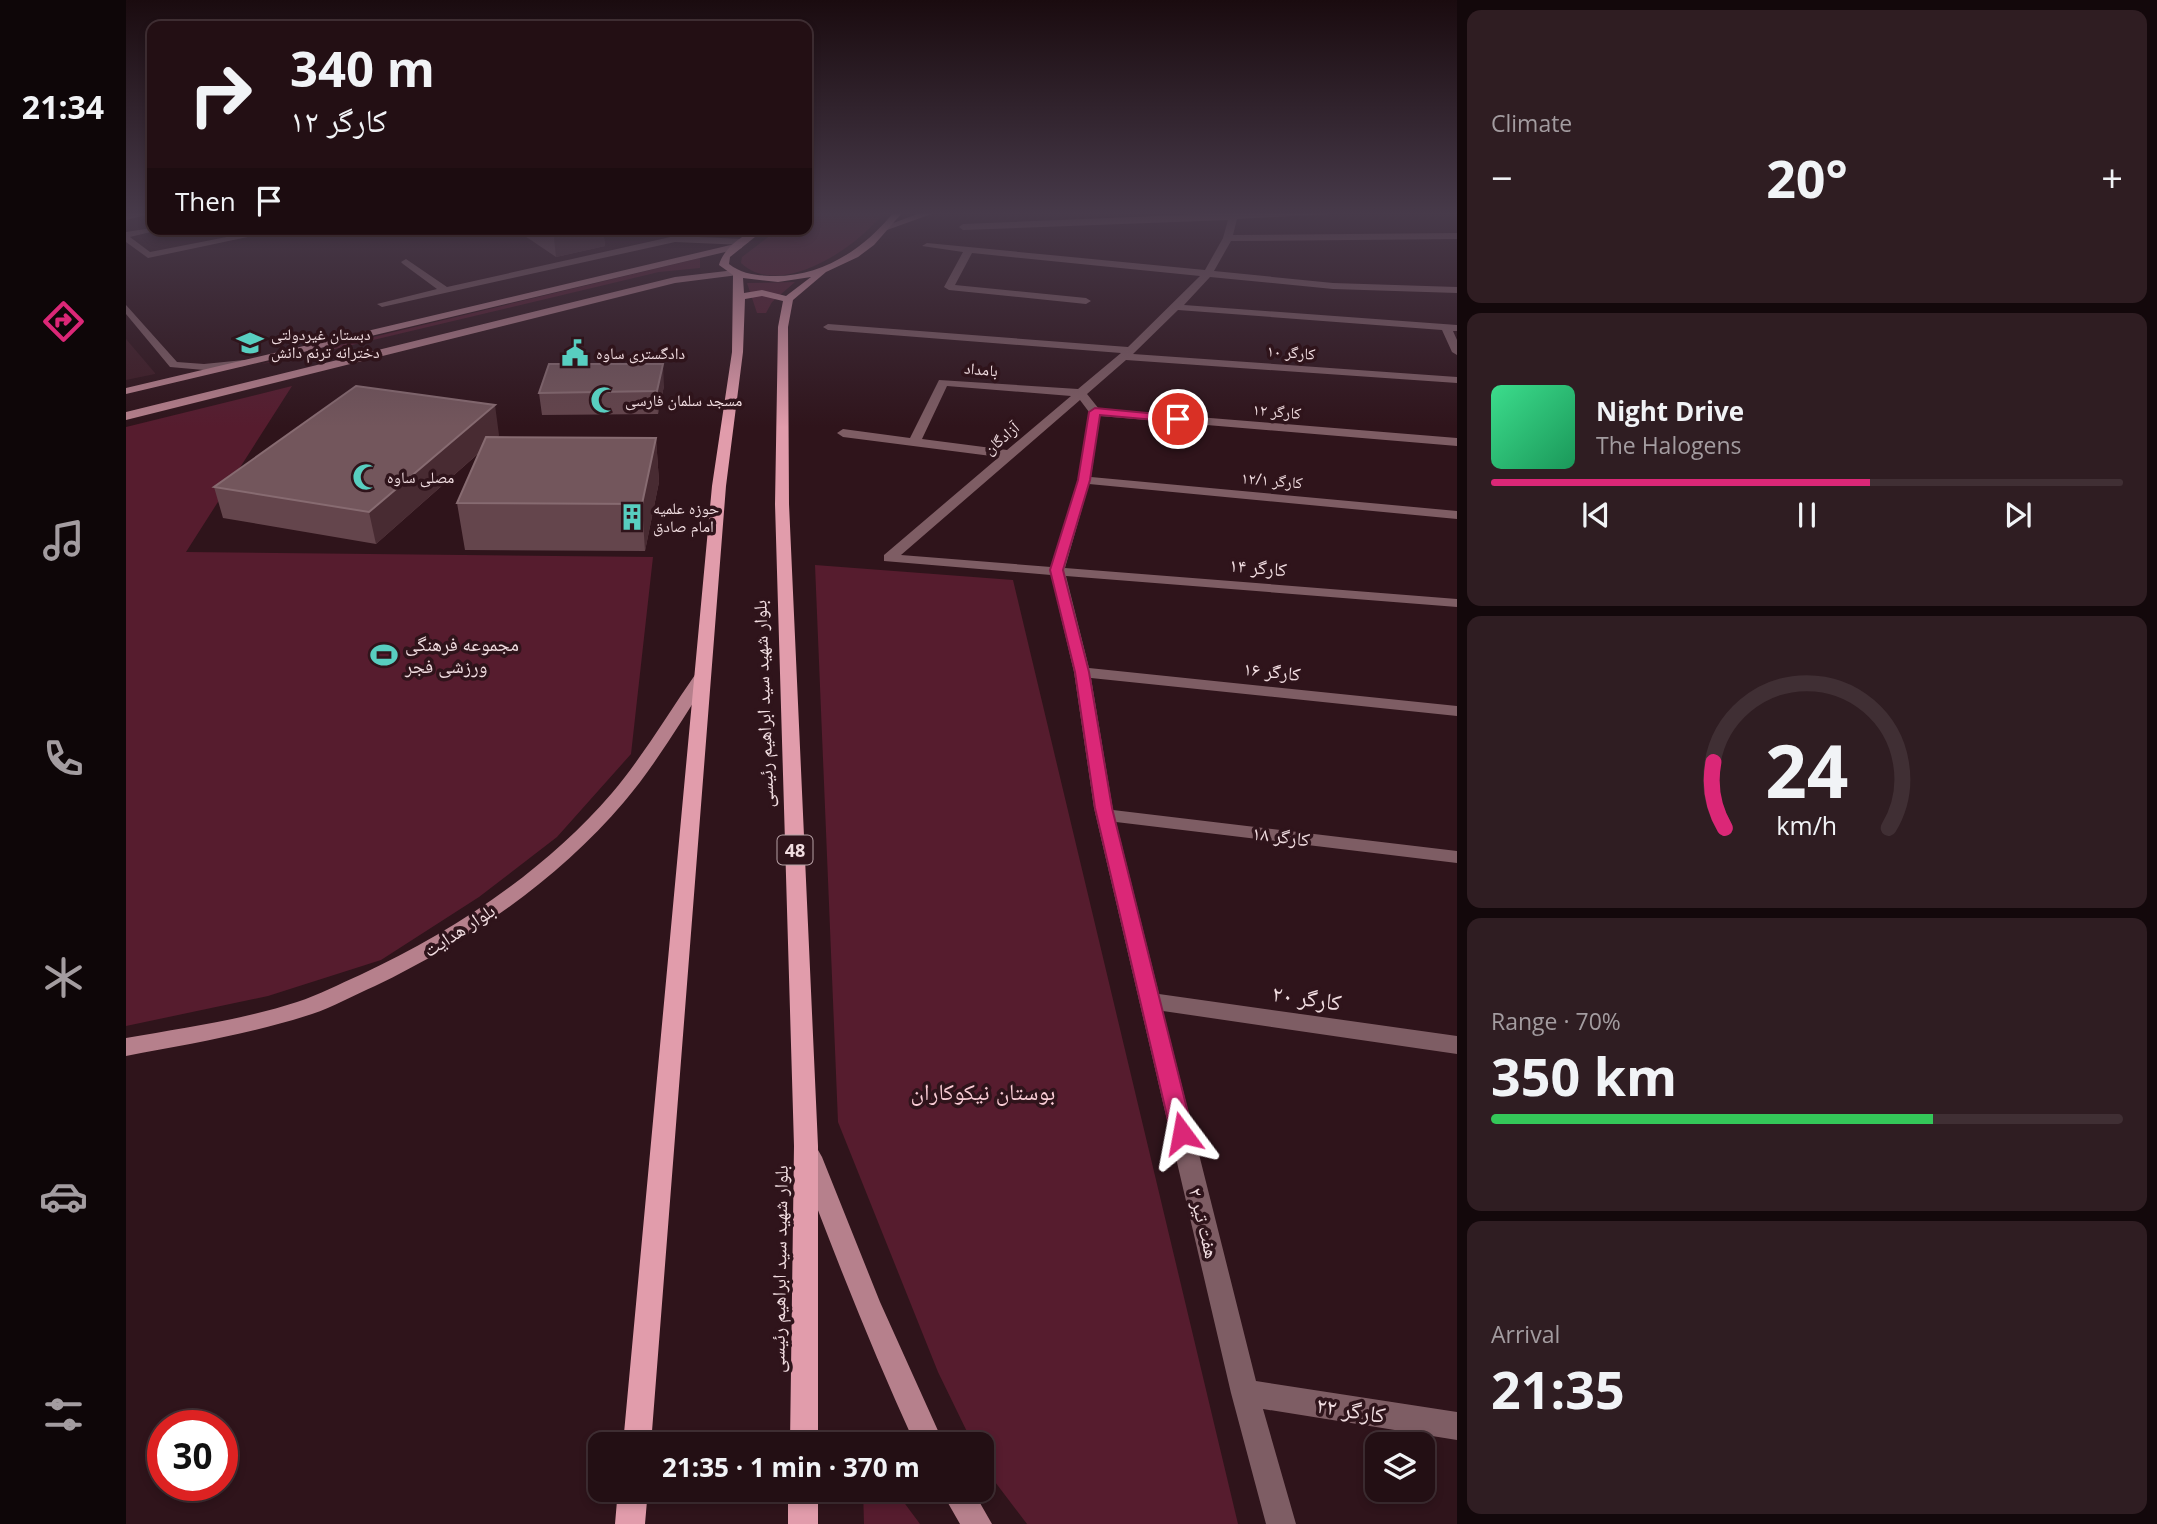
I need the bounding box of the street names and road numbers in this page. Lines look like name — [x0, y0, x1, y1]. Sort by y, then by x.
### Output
street label: کارگر ۱۰ — [1266, 339, 1316, 365]
street label: بامداد — [963, 357, 999, 381]
street label: کارگر ۱۲ — [1252, 398, 1302, 424]
street label: آزادگان — [978, 416, 1024, 459]
street label: کارگر ۱۲/۱ — [1240, 466, 1304, 494]
street label: کارگر ۱۴ — [1228, 552, 1288, 582]
street label: بلوار شهید سید ابراهیم رئیسی — [746, 600, 780, 808]
street label: کارگر ۱۶ — [1242, 655, 1302, 687]
street label: کارگر ۱۸ — [1251, 820, 1311, 852]
road number: 48 — [778, 836, 812, 864]
street label: بلوار هدایت — [418, 897, 500, 963]
street label: کارگر ۲۰ — [1270, 976, 1344, 1018]
street label: بلوار شهید سید ابراهیم رئیسی — [764, 1165, 794, 1373]
street label: هفت تیر ۲ — [1183, 1185, 1225, 1261]
street label: کارگر ۲۲ — [1314, 1388, 1388, 1430]

